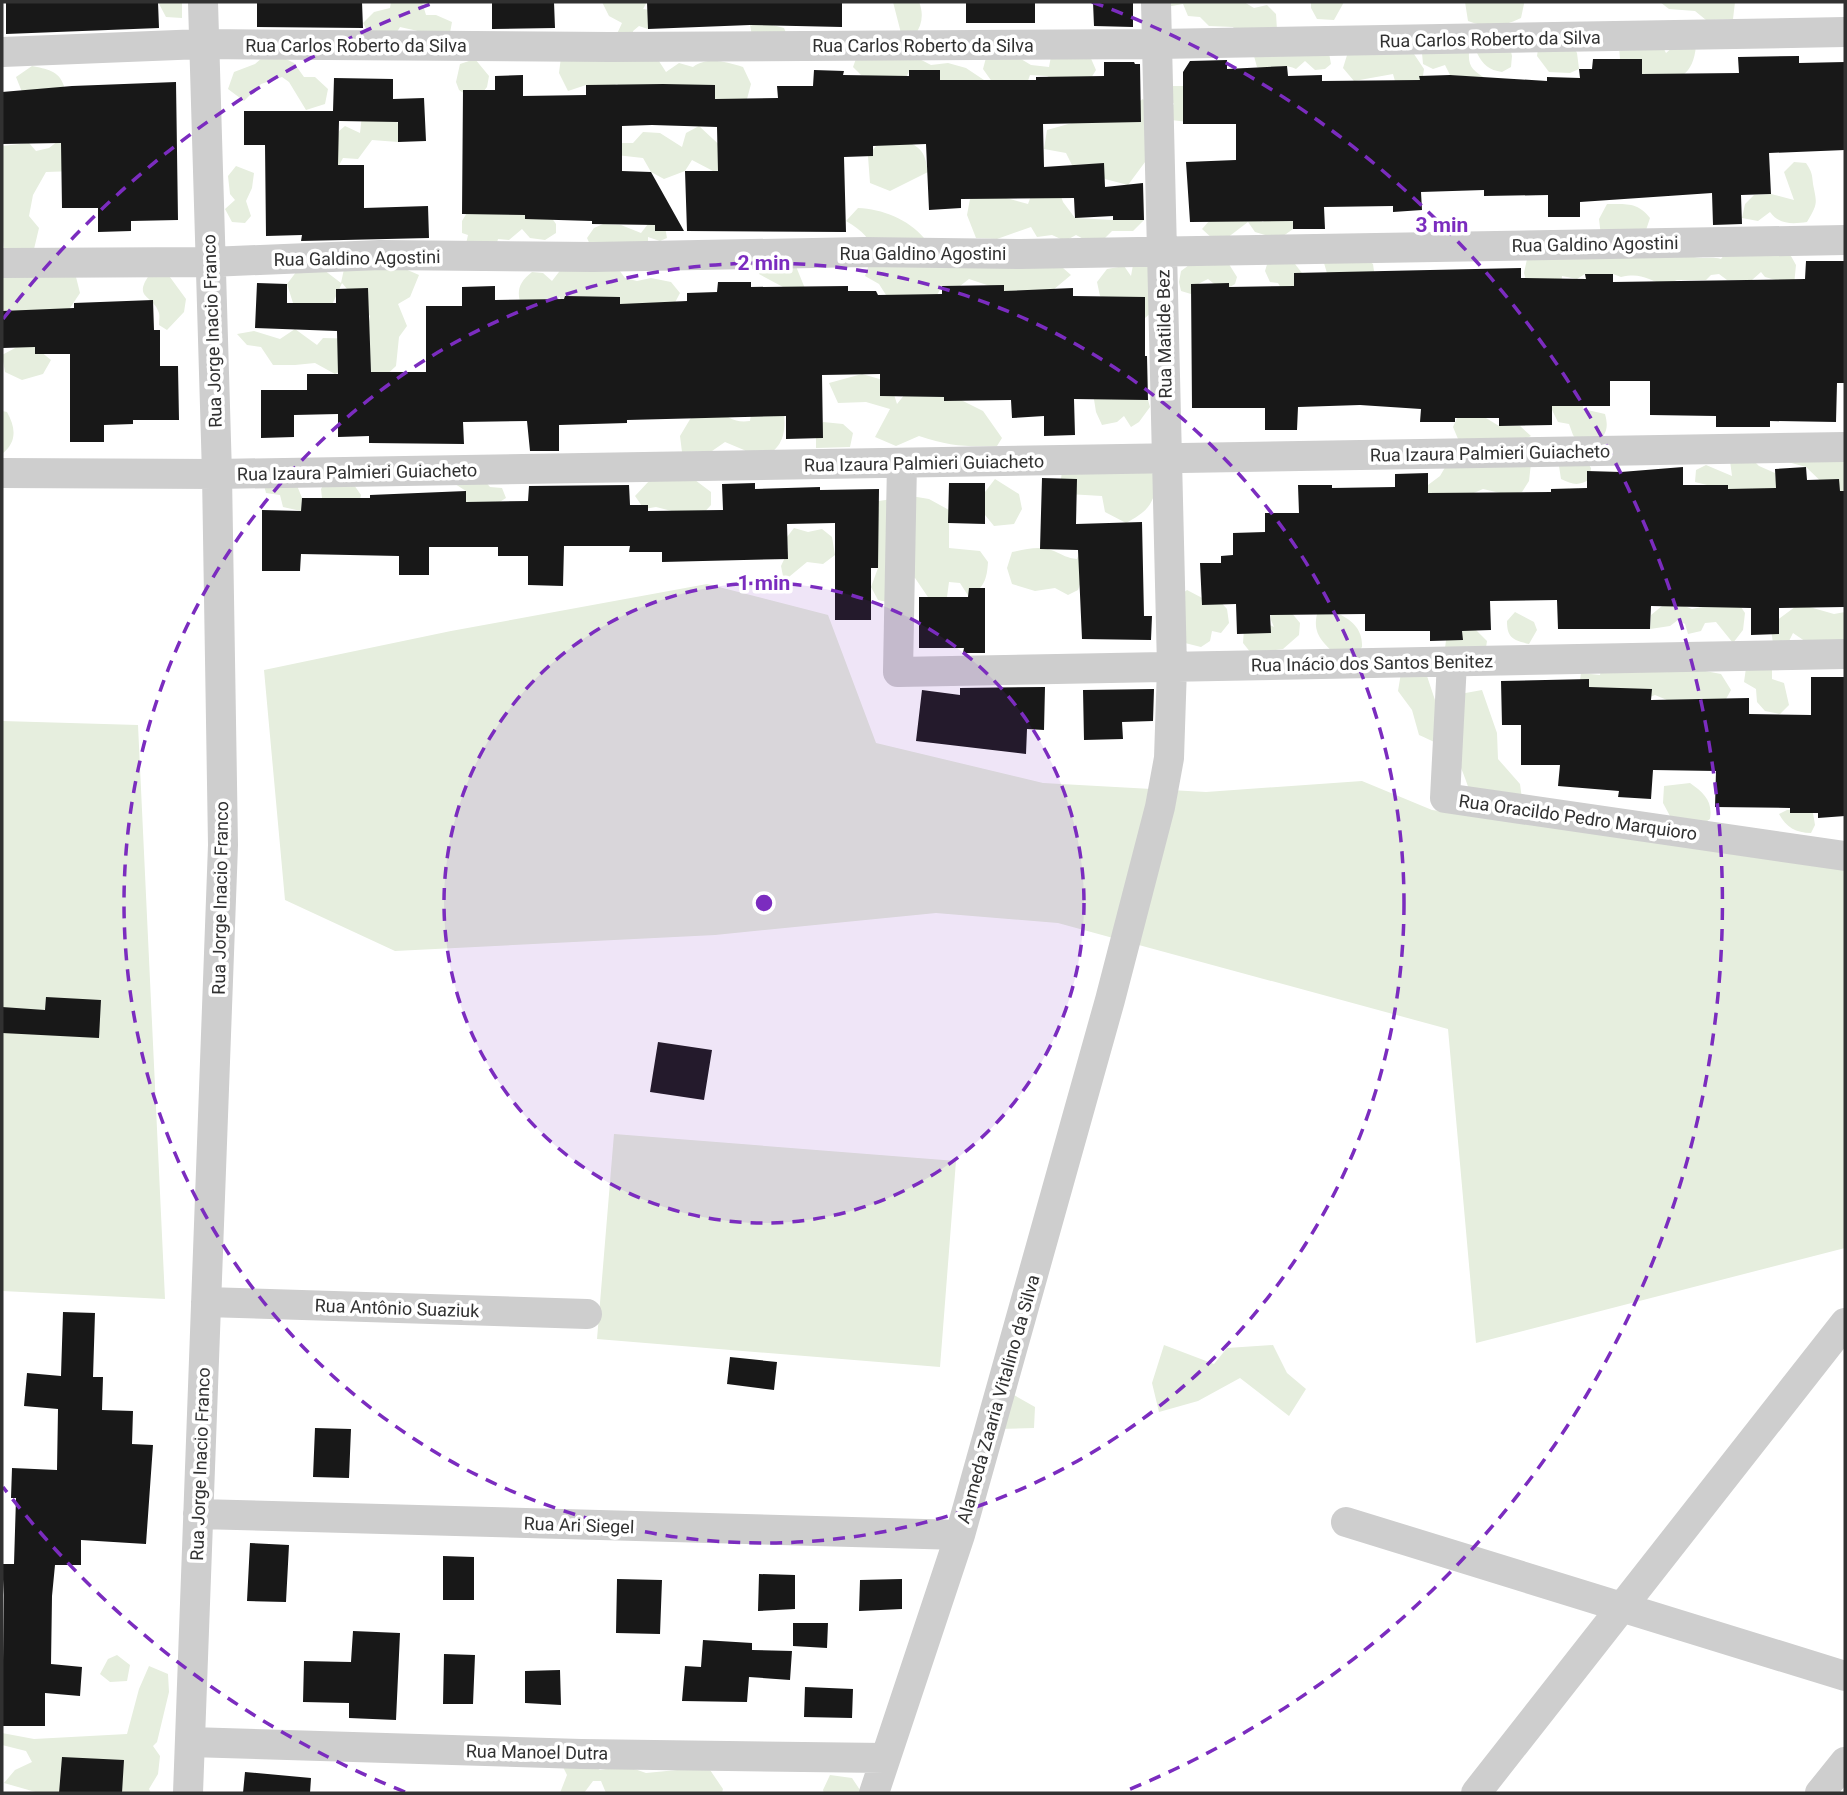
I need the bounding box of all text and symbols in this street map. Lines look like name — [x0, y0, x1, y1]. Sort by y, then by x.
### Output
street label: Rua Carlos Roberto da Silva — [1379, 27, 1601, 51]
street label: Rua Carlos Roberto da Silva — [245, 35, 467, 56]
street label: Rua Carlos Roberto da Silva — [812, 35, 1034, 56]
text: 3 min — [1416, 213, 1468, 237]
street label: Rua Galdino Agostini — [1511, 232, 1679, 256]
street label: Rua Jorge Inacio Franco — [198, 234, 226, 428]
street label: Rua Galdino Agostini — [840, 243, 1006, 264]
street label: Rua Galdino Agostini — [273, 246, 441, 270]
text: 2 min — [738, 251, 790, 275]
street label: Rua Matilde Bez — [1152, 269, 1176, 399]
street label: Rua Izaura Palmieri Guiacheto — [1370, 440, 1610, 466]
street label: Rua Izaura Palmieri Guiacheto — [804, 450, 1044, 476]
street label: Rua Izaura Palmieri Guiacheto — [237, 459, 477, 485]
text: 1 min — [738, 571, 790, 595]
street label: Rua Inácio dos Santos Benitez — [1251, 650, 1493, 676]
street label: Rua Oracildo Pedro Marquioro — [1458, 790, 1698, 844]
street label: Rua Jorge Inacio Franco — [208, 801, 232, 995]
centre of rings — [752, 891, 776, 915]
street label: Alameda Zaaria Vitalino da Silva — [952, 1272, 1044, 1526]
street label: Rua Antônio Suaziuk — [314, 1295, 481, 1321]
street label: Rua Jorge Inacio Franco — [186, 1367, 214, 1561]
street label: Rua Ari Siegel — [523, 1513, 635, 1537]
street label: Rua Manoel Dutra — [466, 1740, 608, 1764]

